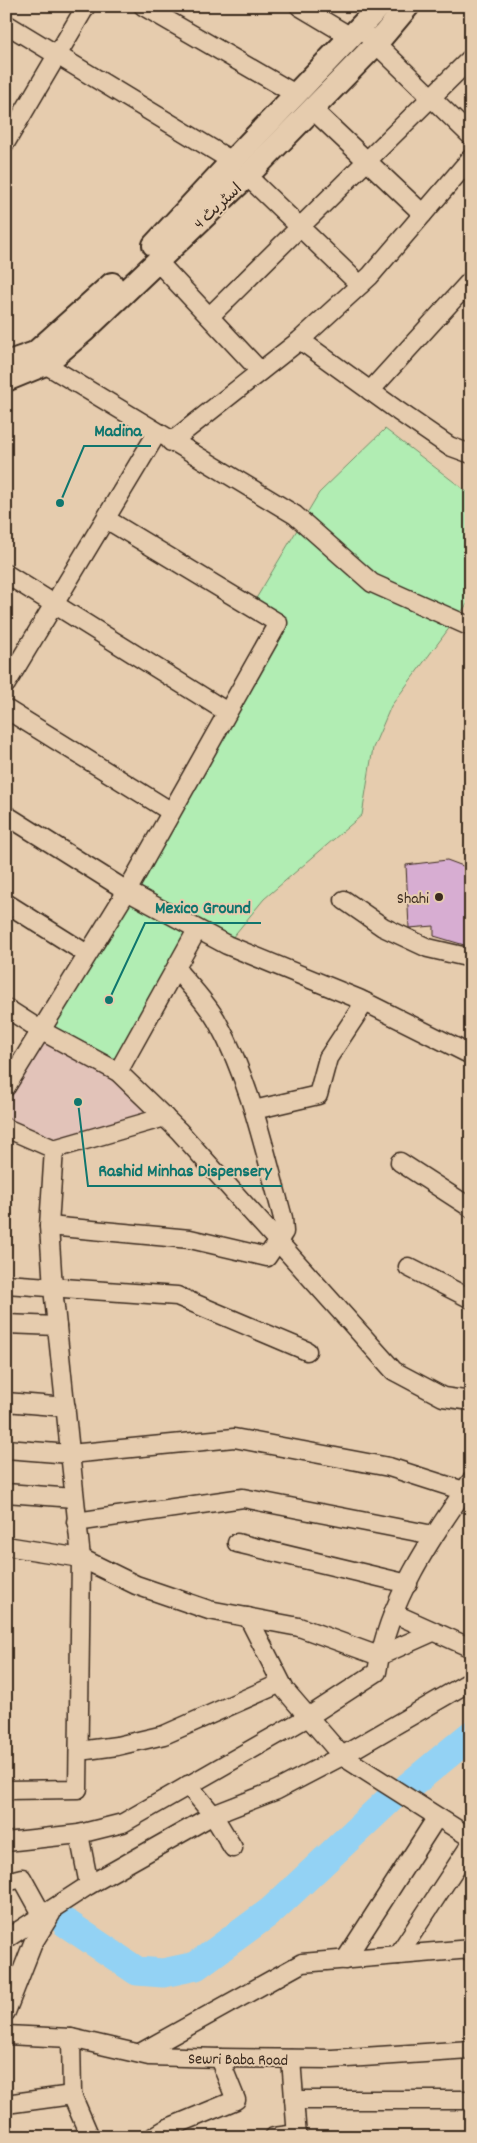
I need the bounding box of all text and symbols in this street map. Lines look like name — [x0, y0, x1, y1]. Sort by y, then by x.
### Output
street label: اسٹریٹ 4 — [189, 178, 248, 235]
callout: Madina — [84, 413, 151, 446]
text: Madina — [94, 420, 142, 445]
place label: Shahi — [397, 888, 429, 911]
callout: Mexico Ground — [145, 890, 261, 923]
marker: Shahi — [433, 891, 445, 903]
text: Mexico Ground — [155, 897, 251, 922]
callout: Rashid Minhas Dispensery — [88, 1153, 282, 1186]
text: Rashid Minhas Dispensery — [98, 1160, 273, 1185]
street label: Sewri Baba Road — [188, 2048, 288, 2073]

